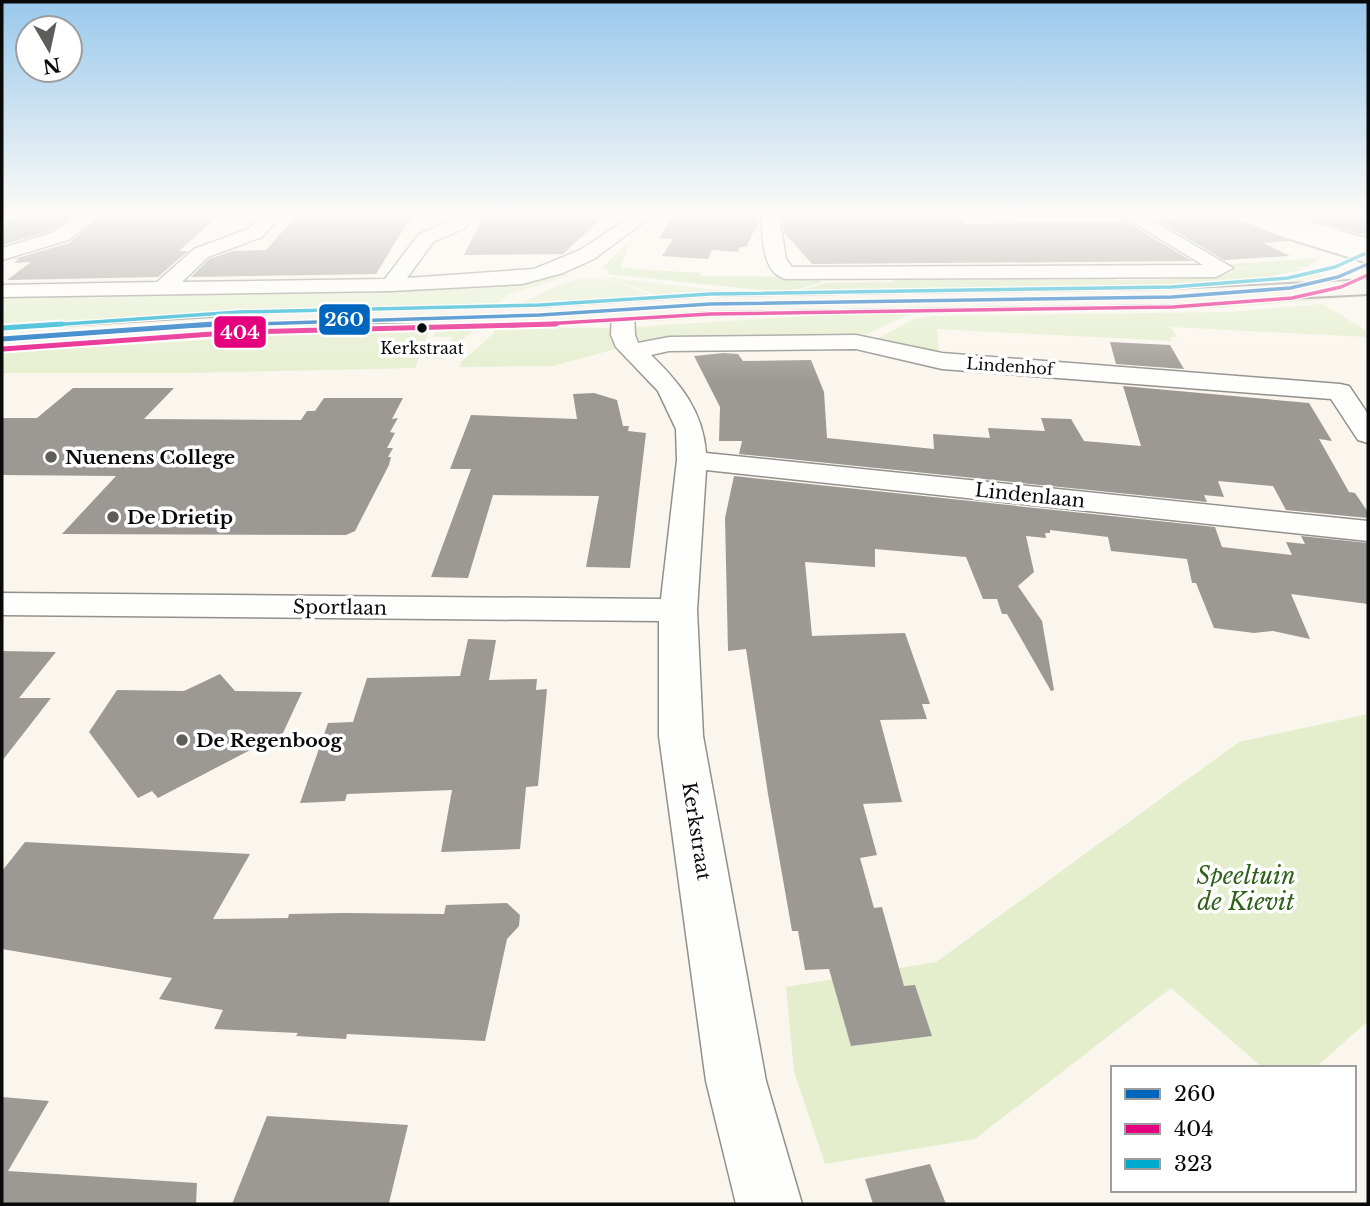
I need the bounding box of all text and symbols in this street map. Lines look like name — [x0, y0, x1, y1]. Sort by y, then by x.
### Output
north arrow — [14, 14, 84, 84]
text: N — [41, 53, 62, 78]
line badge: 260 — [318, 303, 371, 336]
text: 260 — [324, 308, 364, 331]
line badge: 404 — [213, 315, 267, 349]
text: 404 — [220, 321, 260, 344]
marker: Kerkstraat — [415, 321, 429, 335]
place label: Kerkstraat — [380, 338, 464, 358]
street label: Lindenhof — [966, 353, 1057, 379]
place label: Nuenens College — [65, 446, 235, 469]
marker: Nuenens College — [43, 449, 59, 465]
street label: Lindenlaan — [974, 478, 1086, 513]
place label: De Drietip — [127, 506, 233, 529]
marker: De Drietip — [105, 509, 121, 525]
street label: Sportlaan — [293, 595, 387, 620]
place label: De Regenboog — [196, 729, 343, 752]
marker: De Regenboog — [174, 732, 190, 748]
street label: Kerkstraat — [677, 780, 716, 883]
park label: Speeltuin de Kievit — [1197, 862, 1295, 916]
legend — [1111, 1066, 1356, 1192]
text: 260 — [1174, 1081, 1215, 1107]
text: 404 — [1174, 1116, 1214, 1142]
text: 323 — [1174, 1151, 1213, 1177]

